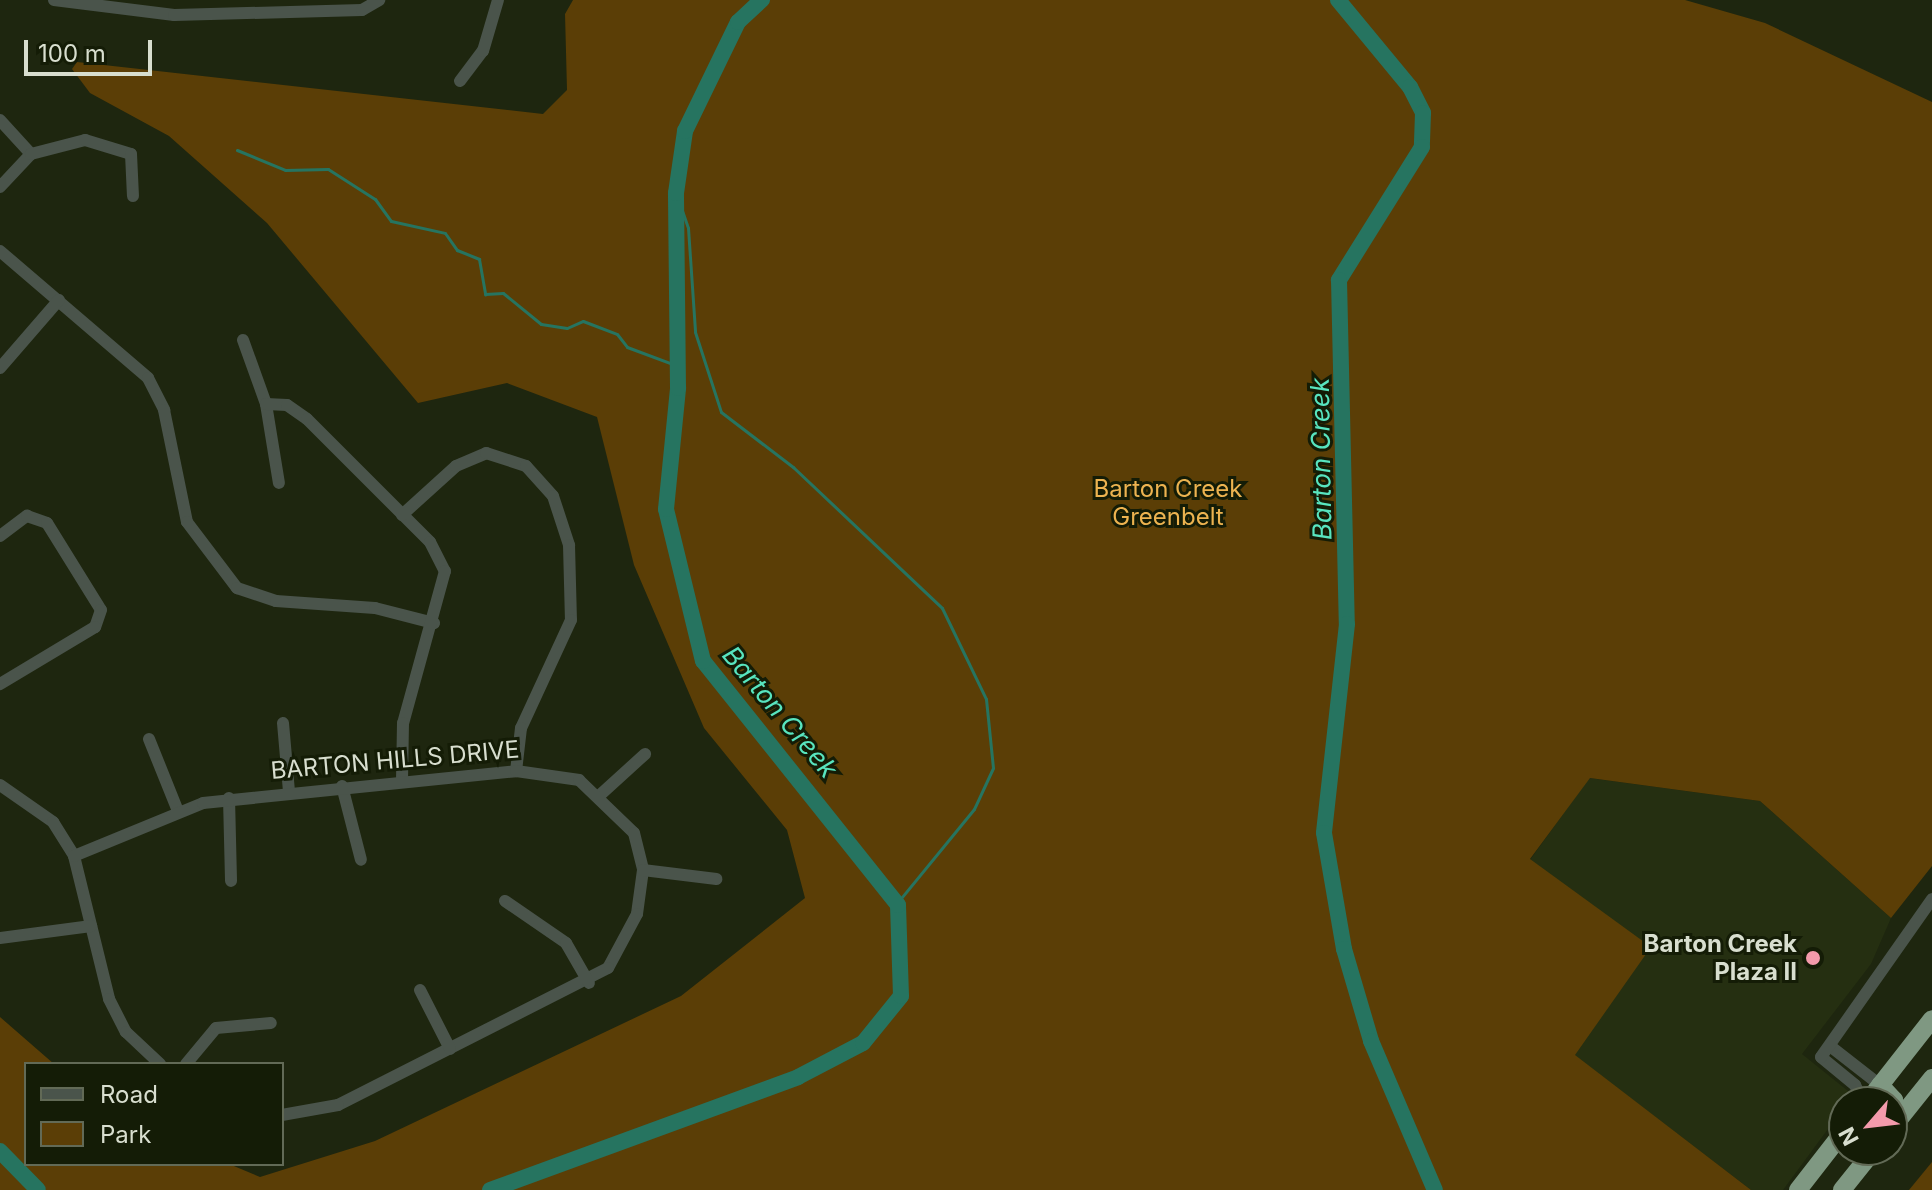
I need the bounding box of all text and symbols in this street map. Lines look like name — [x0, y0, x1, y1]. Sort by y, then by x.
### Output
scale bar — [28, 24, 156, 74]
text: 100 m — [38, 39, 106, 68]
water label: Barton Creek — [1304, 378, 1338, 540]
park label: Barton Creek Greenbelt — [1094, 475, 1242, 531]
water label: Barton Creek — [716, 640, 844, 784]
street label: BARTON HILLS DRIVE — [270, 735, 520, 785]
place label: Barton Creek Plaza II — [1644, 930, 1797, 986]
marker: Barton Creek Plaza II — [1804, 949, 1822, 967]
legend — [24, 1062, 284, 1166]
text: Road — [100, 1080, 158, 1109]
north arrow — [1828, 1086, 1908, 1166]
text: Park — [100, 1120, 151, 1149]
text: N — [1833, 1123, 1864, 1150]

